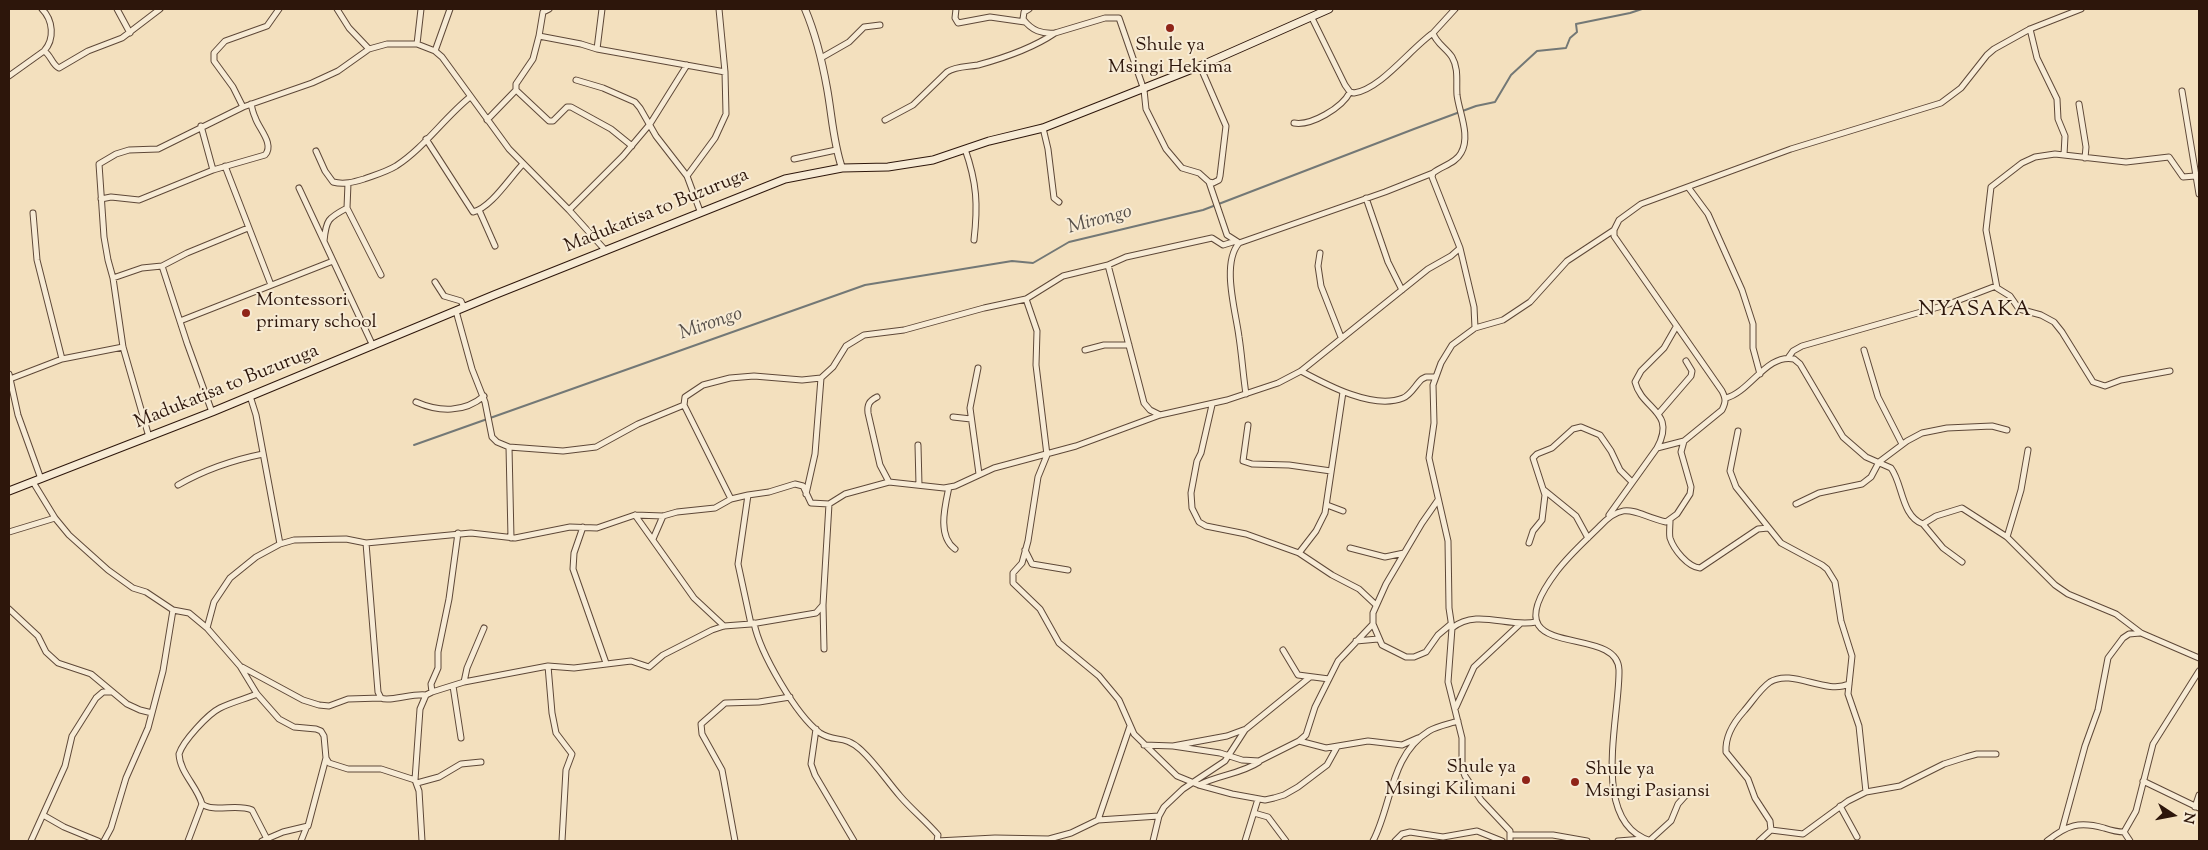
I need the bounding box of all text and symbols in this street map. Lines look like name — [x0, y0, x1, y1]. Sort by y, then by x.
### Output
marker: Shule ya Msingi Hekima — [1164, 22, 1176, 34]
place label: Shule ya Msingi Hekima — [1108, 36, 1232, 80]
street label: Madukatisa to Buzuruga — [562, 165, 752, 259]
water label: Mirongo — [1065, 201, 1135, 241]
place label: Montessori primary school — [256, 291, 377, 335]
district label: NYASAKA — [1917, 298, 2033, 324]
water label: Mirongo — [676, 303, 746, 347]
marker: Montessori primary school — [240, 307, 252, 319]
street label: Madukatisa to Buzuruga — [132, 341, 322, 435]
place label: Shule ya Msingi Kilimani — [1385, 758, 1516, 802]
place label: Shule ya Msingi Pasiansi — [1585, 760, 1710, 804]
marker: Shule ya Msingi Kilimani — [1520, 774, 1532, 786]
marker: Shule ya Msingi Pasiansi — [1569, 776, 1581, 788]
north arrow — [2148, 790, 2198, 840]
text: N — [2177, 810, 2199, 825]

